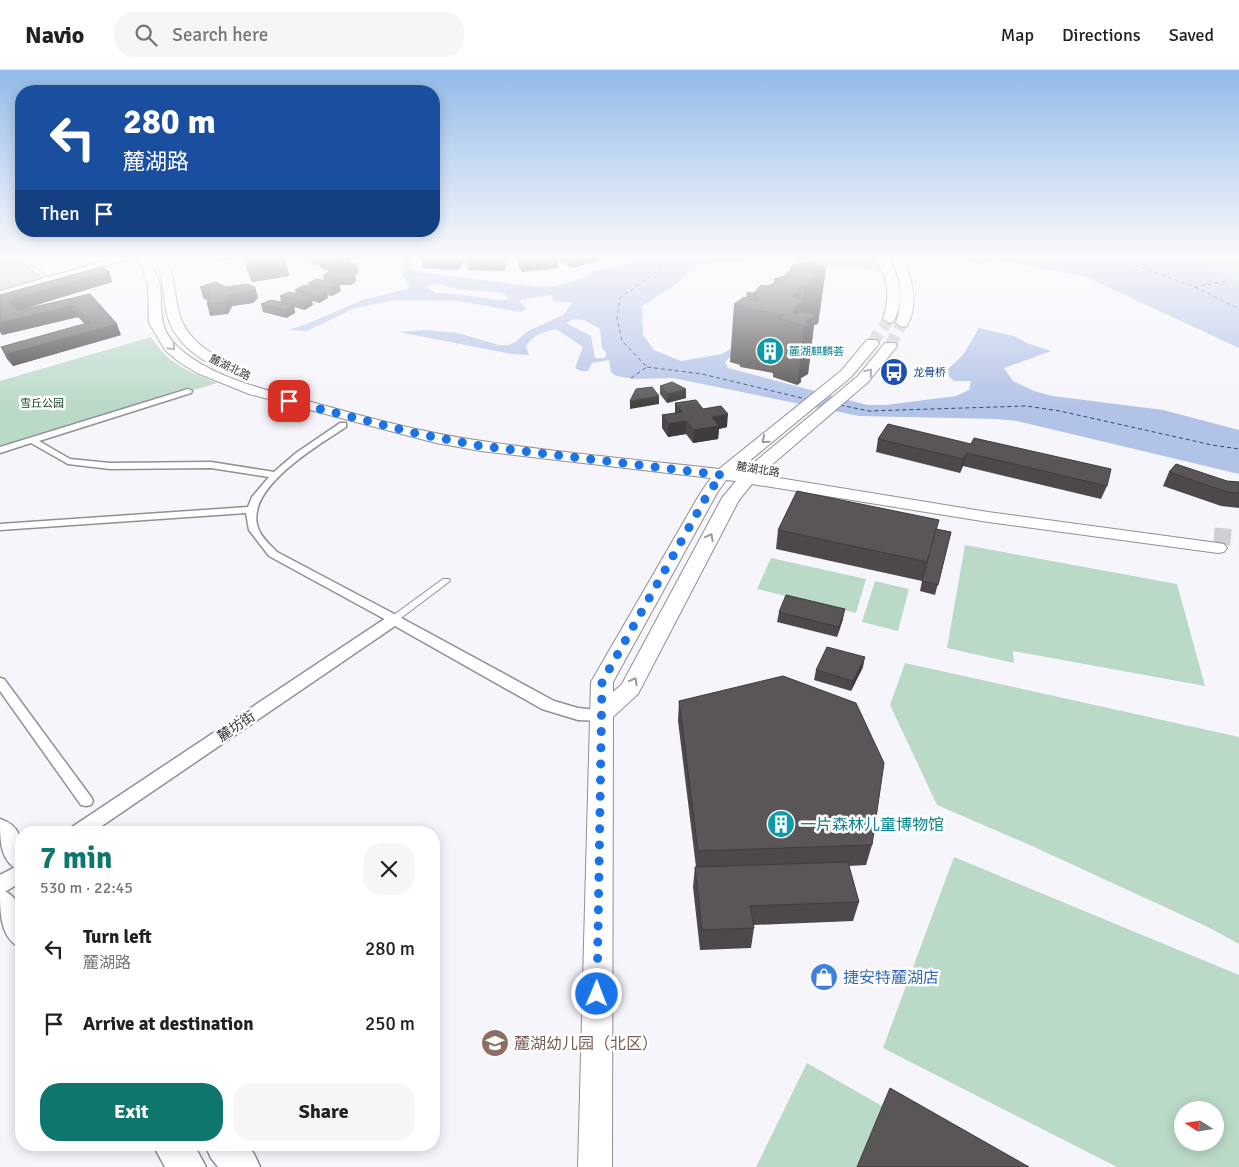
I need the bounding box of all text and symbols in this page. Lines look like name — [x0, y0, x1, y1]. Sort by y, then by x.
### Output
search box — [114, 12, 464, 57]
text: Navio — [25, 20, 84, 50]
icon: search — [132, 21, 160, 49]
text: Search here — [172, 23, 268, 47]
text: Map — [1001, 24, 1034, 46]
text: Directions — [1062, 24, 1141, 46]
text: Saved — [1169, 24, 1214, 46]
text: 280 m — [123, 100, 216, 143]
icon: left — [40, 105, 105, 170]
text: 麓湖路 — [123, 148, 189, 175]
icon: arrive — [90, 200, 118, 228]
text: Then — [40, 202, 80, 226]
building icon: 麓湖麒麟荟 — [755, 336, 785, 366]
one-way arrow — [166, 342, 175, 351]
place label: 麓湖麒麟荟 — [789, 345, 844, 358]
street label: 麓湖北路 — [207, 352, 252, 383]
bus stop icon: 龙骨桥 — [879, 357, 909, 387]
place label: 龙骨桥 — [913, 366, 946, 379]
one-way arrow — [864, 369, 872, 378]
pin — [268, 380, 310, 422]
icon: arrive — [275, 387, 303, 415]
park label: 雪丘公园 — [20, 397, 64, 410]
one-way arrow — [762, 435, 771, 443]
street label: 麓湖北路 — [735, 460, 781, 479]
one-way arrow — [704, 533, 714, 542]
one-way arrow — [628, 677, 638, 686]
street label: 麓坊街 — [214, 708, 258, 745]
building icon: 一片森林儿童博物馆 — [766, 809, 796, 839]
place label: 一片森林儿童博物馆 — [800, 815, 944, 835]
text: 7 min — [40, 840, 112, 877]
button: close — [363, 843, 415, 895]
text: 530 m · 22:45 — [40, 878, 133, 898]
text: Turn left — [83, 925, 152, 949]
icon: left — [40, 935, 68, 963]
text: 280 m — [365, 937, 415, 961]
text: 麓湖路 — [83, 953, 131, 973]
shop icon: 捷安特麓湖店 — [809, 962, 839, 992]
position arrow — [570, 967, 622, 1019]
place label: 捷安特麓湖店 — [843, 968, 939, 988]
icon: arrive — [40, 1010, 68, 1038]
text: Arrive at destination — [83, 1012, 254, 1036]
text: 250 m — [365, 1012, 415, 1036]
school or university icon: 麓湖幼儿园（北区） — [480, 1028, 510, 1058]
place label: 麓湖幼儿园（北区） — [514, 1034, 658, 1054]
button: Exit — [40, 1083, 223, 1141]
button: Share — [233, 1083, 415, 1141]
north arrow — [1174, 1101, 1224, 1151]
map controls — [1174, 1101, 1224, 1151]

